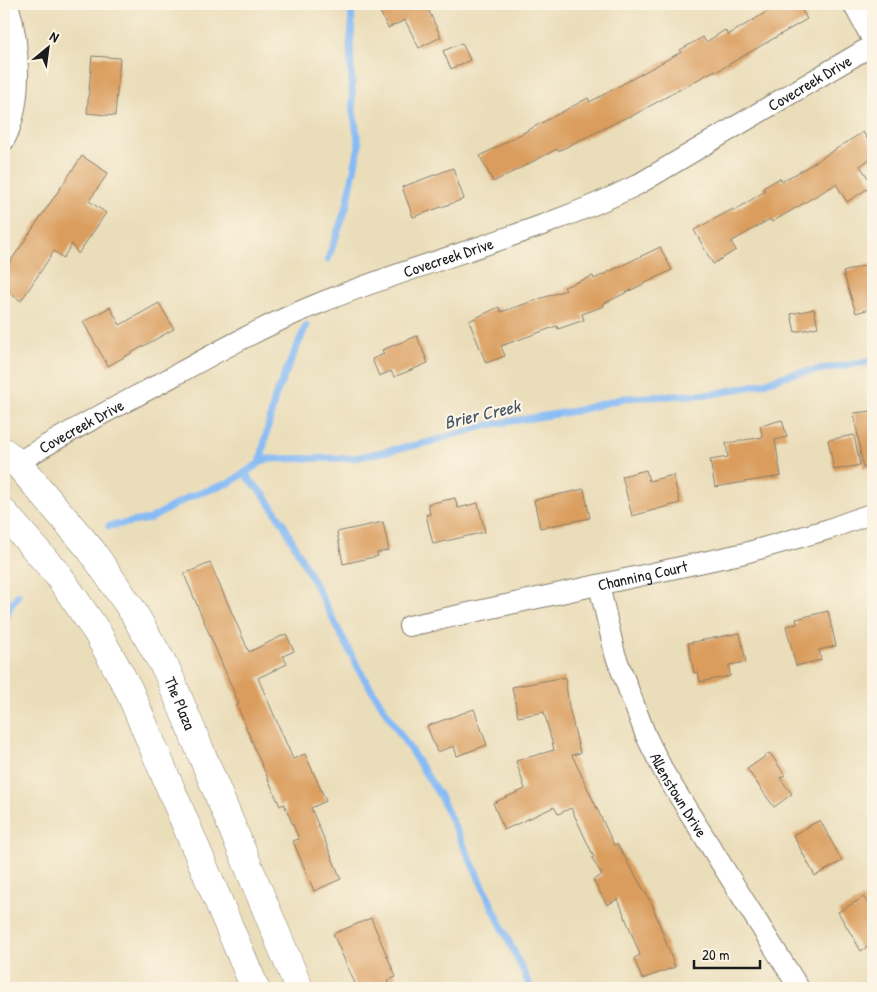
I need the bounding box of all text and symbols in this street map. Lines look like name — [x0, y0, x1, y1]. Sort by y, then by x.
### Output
north arrow — [22, 22, 72, 72]
text: N — [47, 26, 63, 47]
street label: Covecreek Drive — [764, 49, 856, 116]
street label: Covecreek Drive — [400, 232, 497, 282]
street label: Covecreek Drive — [35, 393, 128, 458]
water label: Brier Creek — [442, 393, 524, 435]
street label: Channing Court — [596, 555, 690, 596]
street label: The Plaza — [160, 673, 201, 733]
street label: Allenstown Drive — [645, 749, 713, 842]
scale bar — [694, 937, 761, 969]
text: 20 m — [702, 944, 729, 965]

